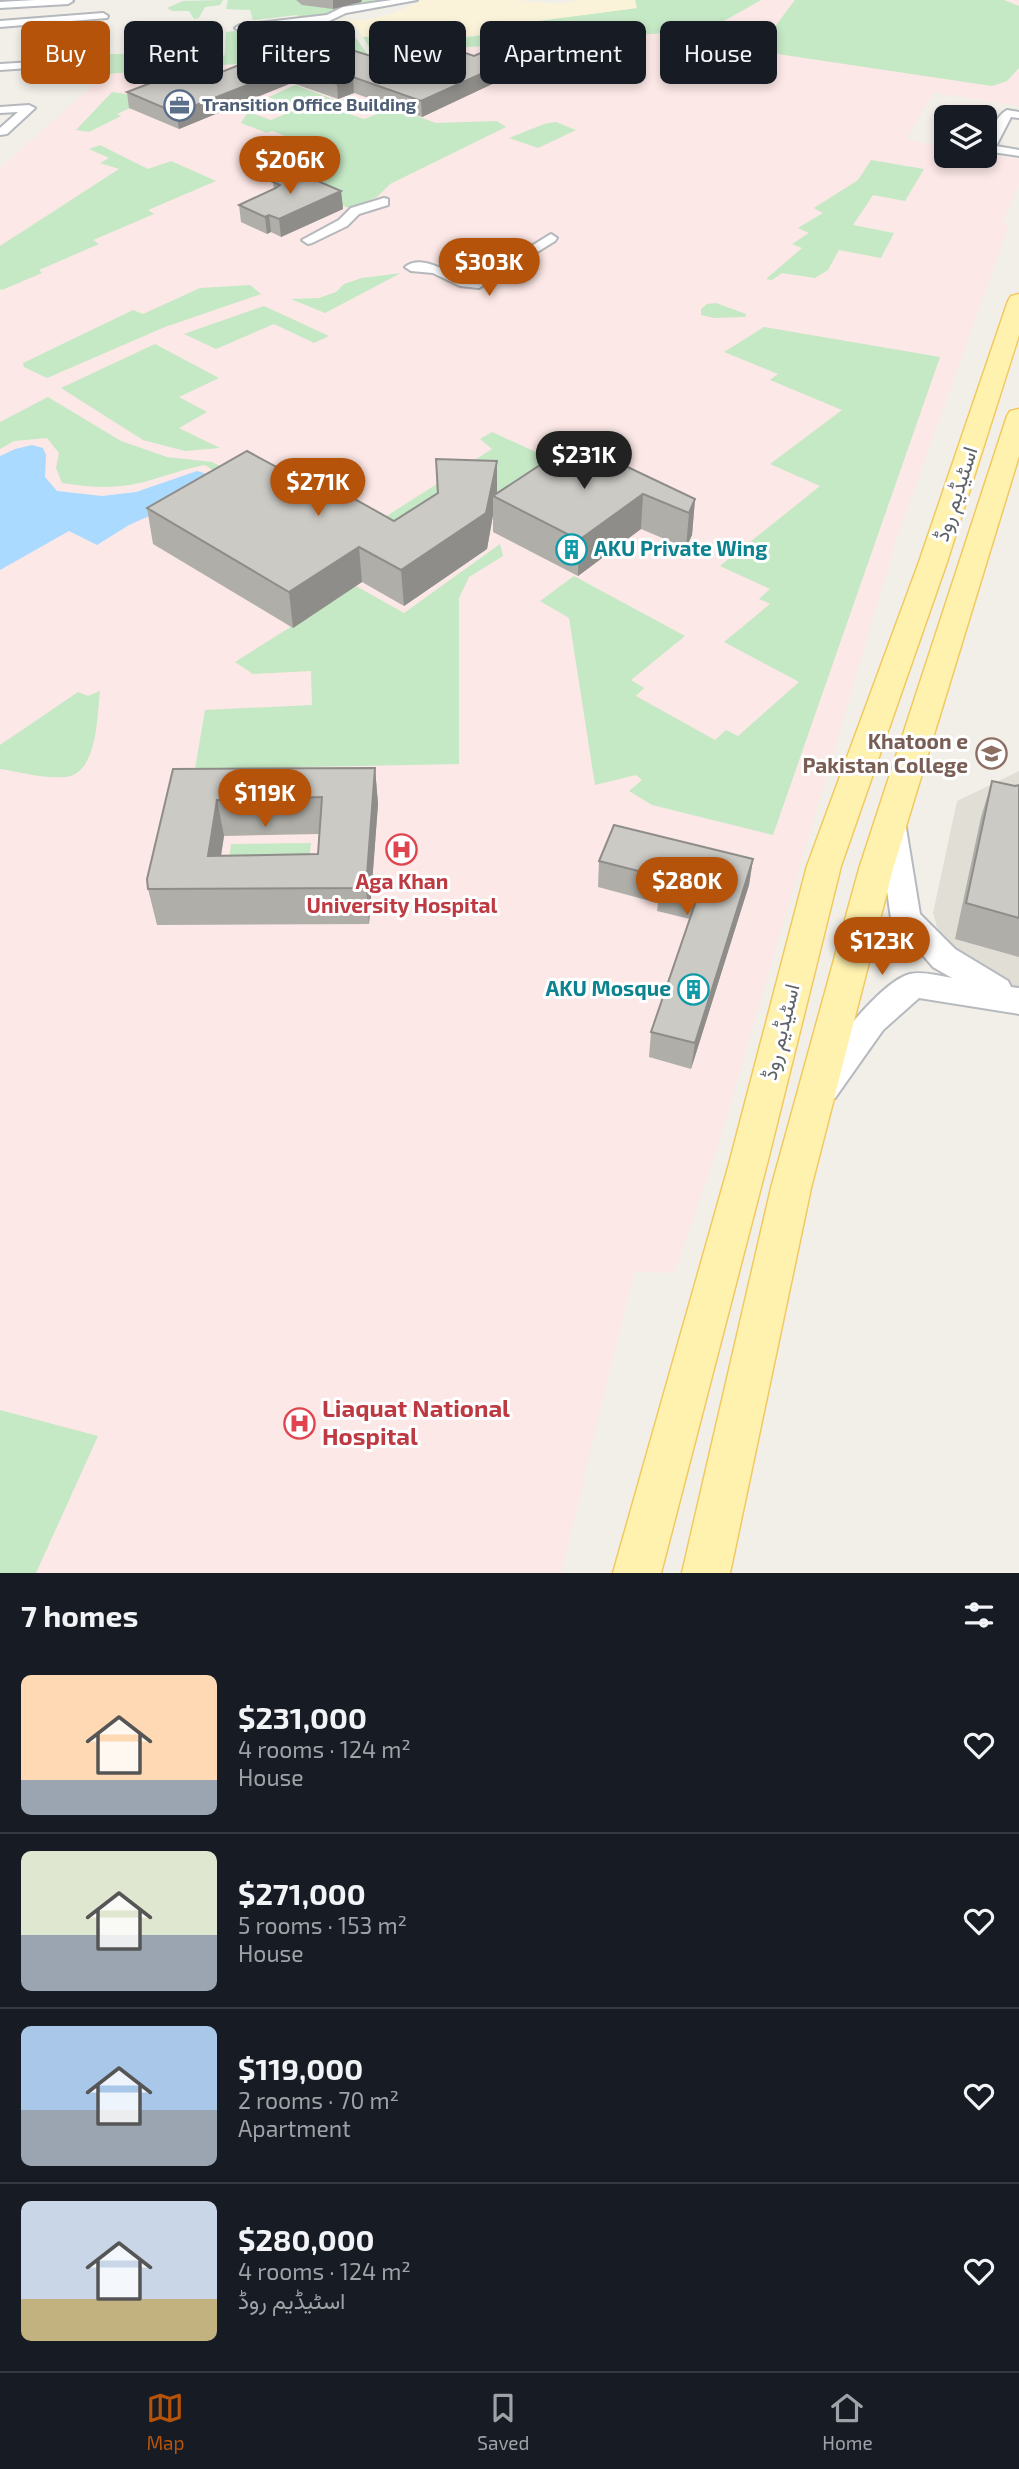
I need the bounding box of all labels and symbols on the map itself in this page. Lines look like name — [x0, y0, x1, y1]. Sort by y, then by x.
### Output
office icon: Transition Office Building — [162, 88, 196, 122]
place label: Transition Office Building — [202, 93, 417, 115]
pin: $206K — [241, 136, 339, 196]
pin: $303K — [440, 238, 538, 298]
pin: $231K — [535, 432, 633, 491]
street label: اسٹیڈیم روڈ — [928, 443, 984, 545]
pin: $271K — [269, 458, 367, 518]
building icon: AKU Private Wing — [554, 532, 588, 566]
place label: AKU Private Wing — [594, 535, 767, 560]
place label: Khatoon e Pakistan College — [802, 728, 968, 777]
school or university icon: Khatoon e Pakistan College — [974, 737, 1008, 771]
pin: $119K — [216, 770, 314, 829]
hospital icon: Aga Khan University Hospital — [385, 833, 419, 867]
pin: $280K — [638, 858, 736, 917]
place label: Aga Khan University Hospital — [307, 868, 497, 918]
pin: $123K — [833, 918, 931, 977]
building icon: AKU Mosque — [677, 972, 711, 1006]
place label: AKU Mosque — [546, 975, 671, 1000]
street label: اسٹیڈیم روڈ — [756, 981, 806, 1083]
place label: Liaquat National Hospital — [322, 1393, 510, 1450]
hospital icon: Liaquat National Hospital — [282, 1406, 316, 1440]

